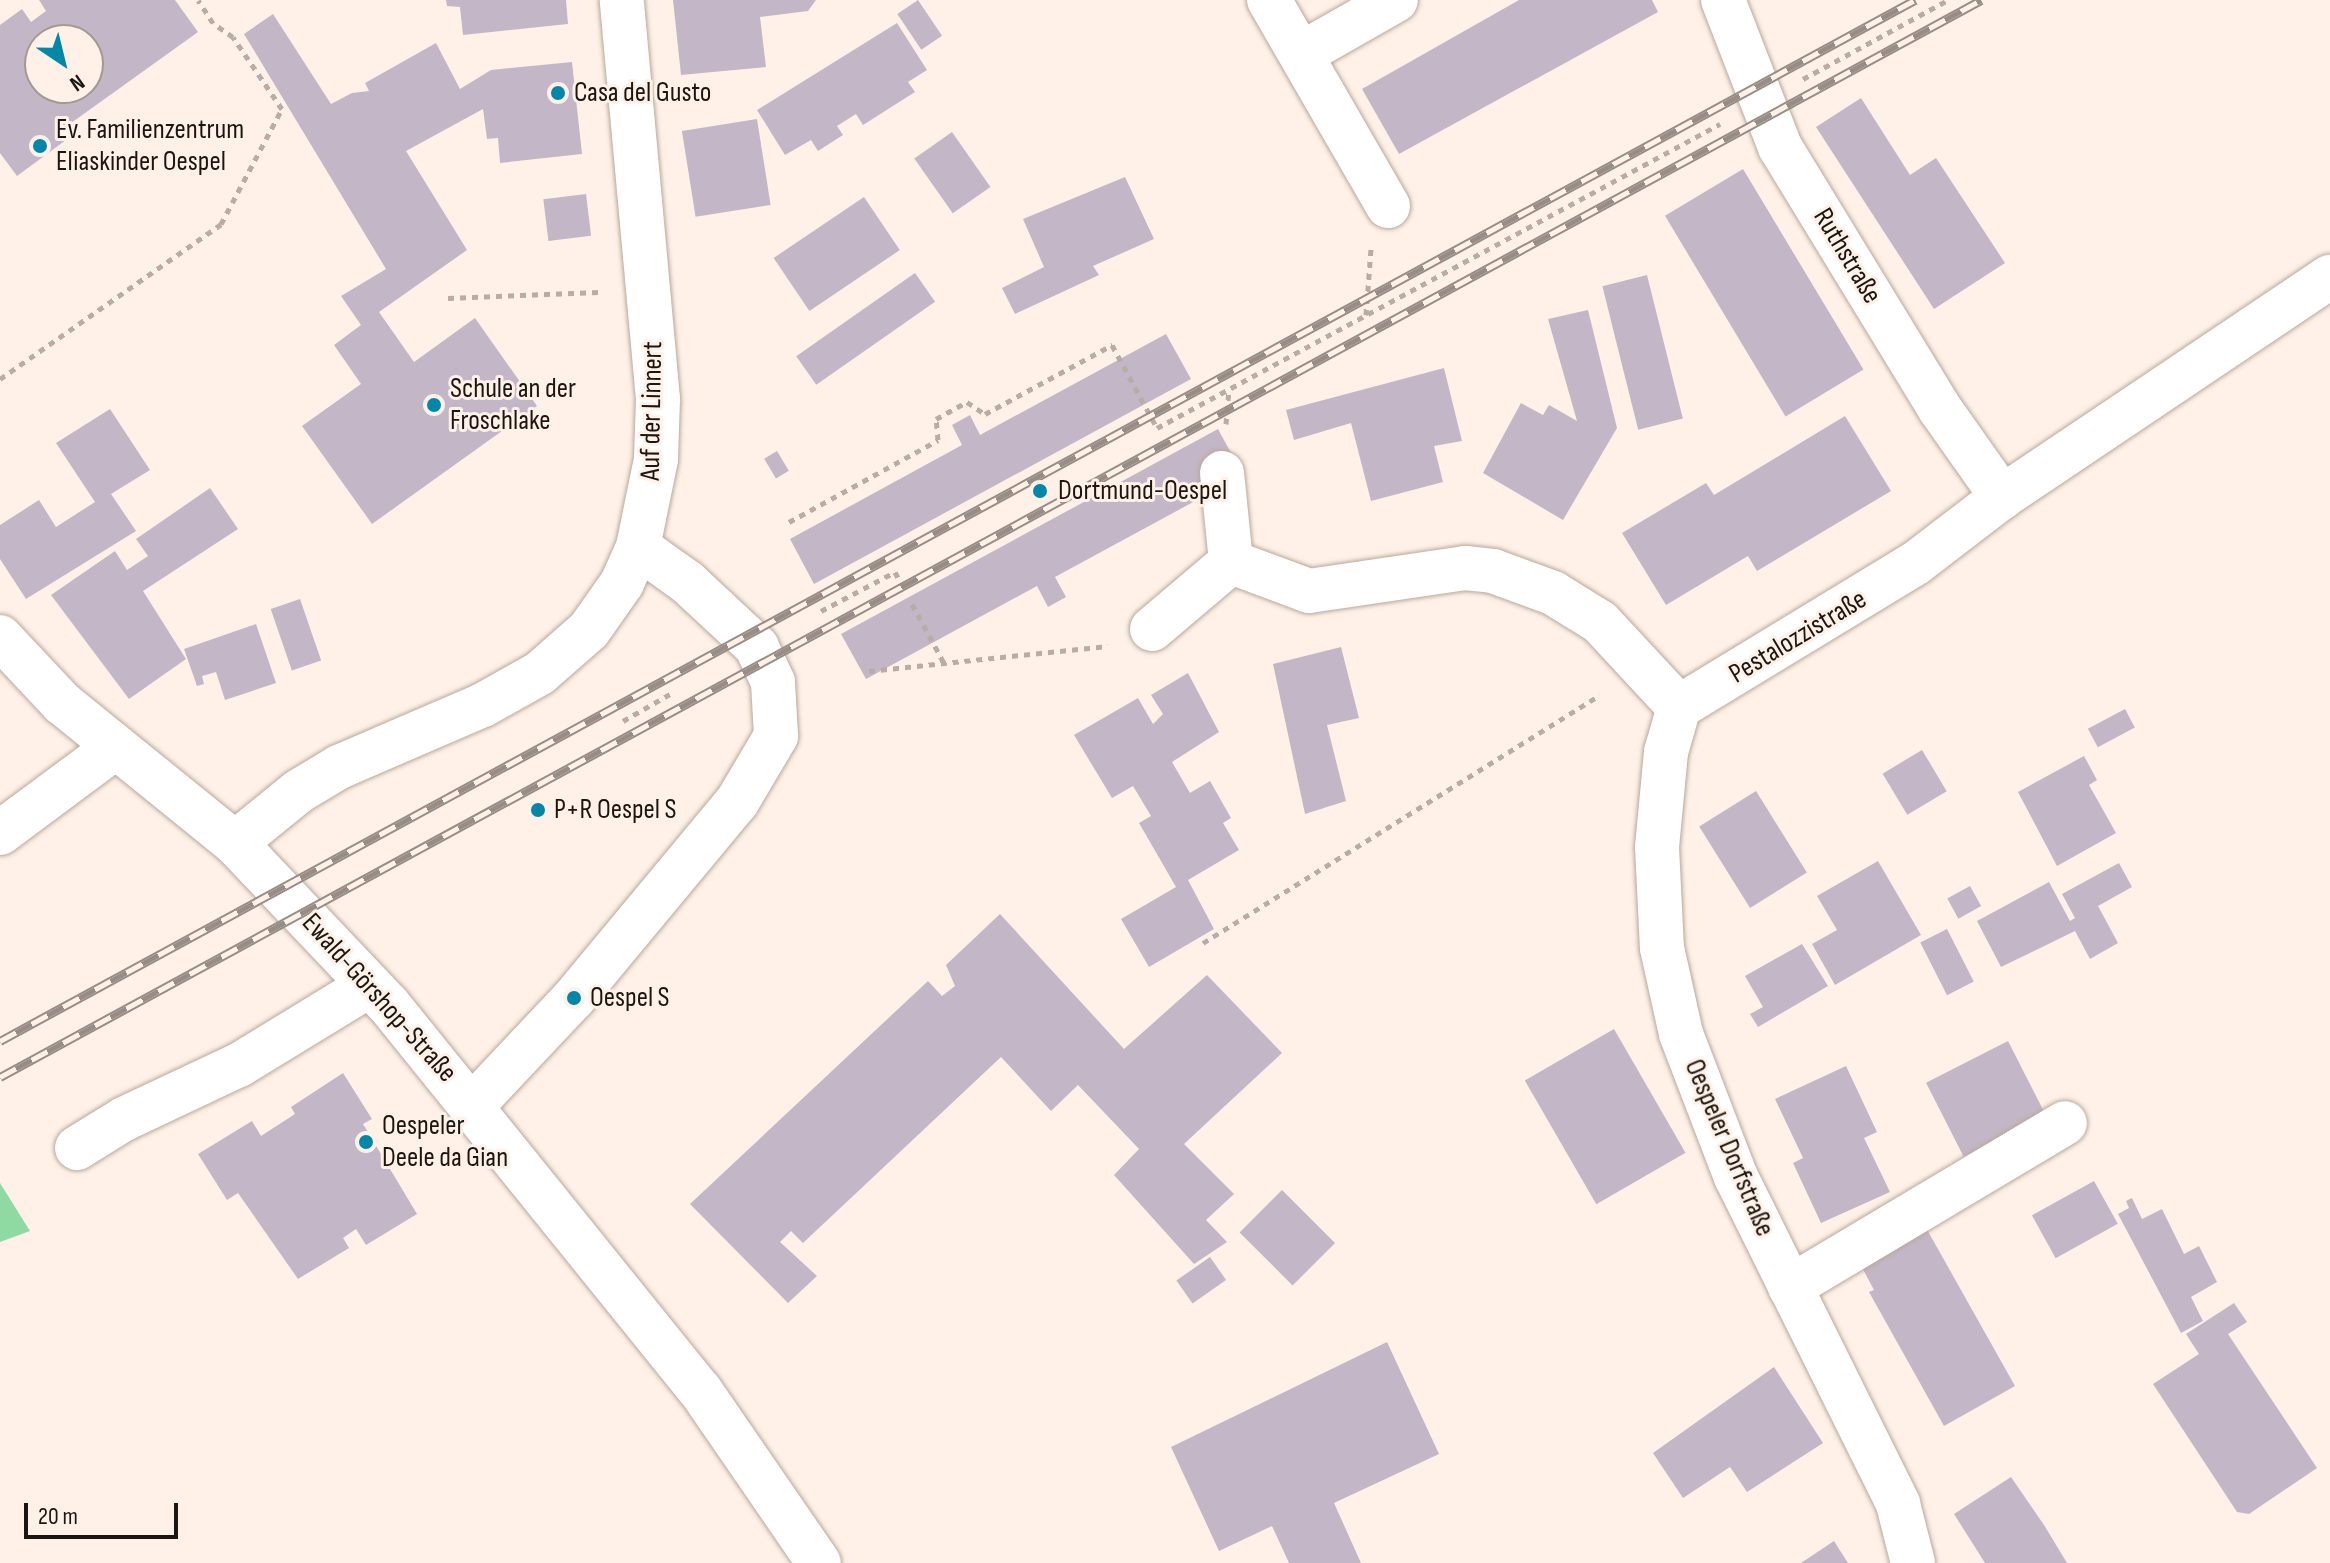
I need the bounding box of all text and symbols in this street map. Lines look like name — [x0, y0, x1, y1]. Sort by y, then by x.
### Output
north arrow — [24, 24, 104, 104]
text: N — [64, 68, 89, 97]
place label: Casa del Gusto — [574, 76, 711, 110]
marker: Casa del Gusto — [549, 84, 567, 102]
place label: Ev. Familienzentrum Eliaskinder Oespel — [56, 113, 244, 179]
marker: Ev. Familienzentrum Eliaskinder Oespel — [31, 137, 49, 155]
street label: Ruthstraße — [1806, 202, 1888, 310]
street label: Auf der Linnert — [634, 341, 670, 481]
place label: Schule an der Froschlake — [450, 372, 576, 438]
marker: Schule an der Froschlake — [425, 396, 443, 414]
place label: Dortmund-Oespel — [1058, 474, 1227, 508]
marker: Dortmund-Oespel — [1029, 480, 1051, 502]
street label: Pestalozzistraße — [1723, 583, 1873, 691]
place label: P+R Oespel S — [554, 793, 676, 827]
marker: P+R Oespel S — [529, 801, 547, 819]
street label: Ewald-Görshop-Straße — [294, 907, 464, 1089]
place label: Oespel S — [590, 981, 670, 1015]
marker: Oespel S — [565, 989, 583, 1007]
street label: Oespeler Dorfstraße — [1677, 1055, 1781, 1241]
place label: Oespeler Deele da Gian — [382, 1109, 508, 1175]
marker: Oespeler Deele da Gian — [357, 1133, 375, 1151]
scale bar — [28, 1487, 182, 1537]
text: 20 m — [38, 1502, 78, 1531]

